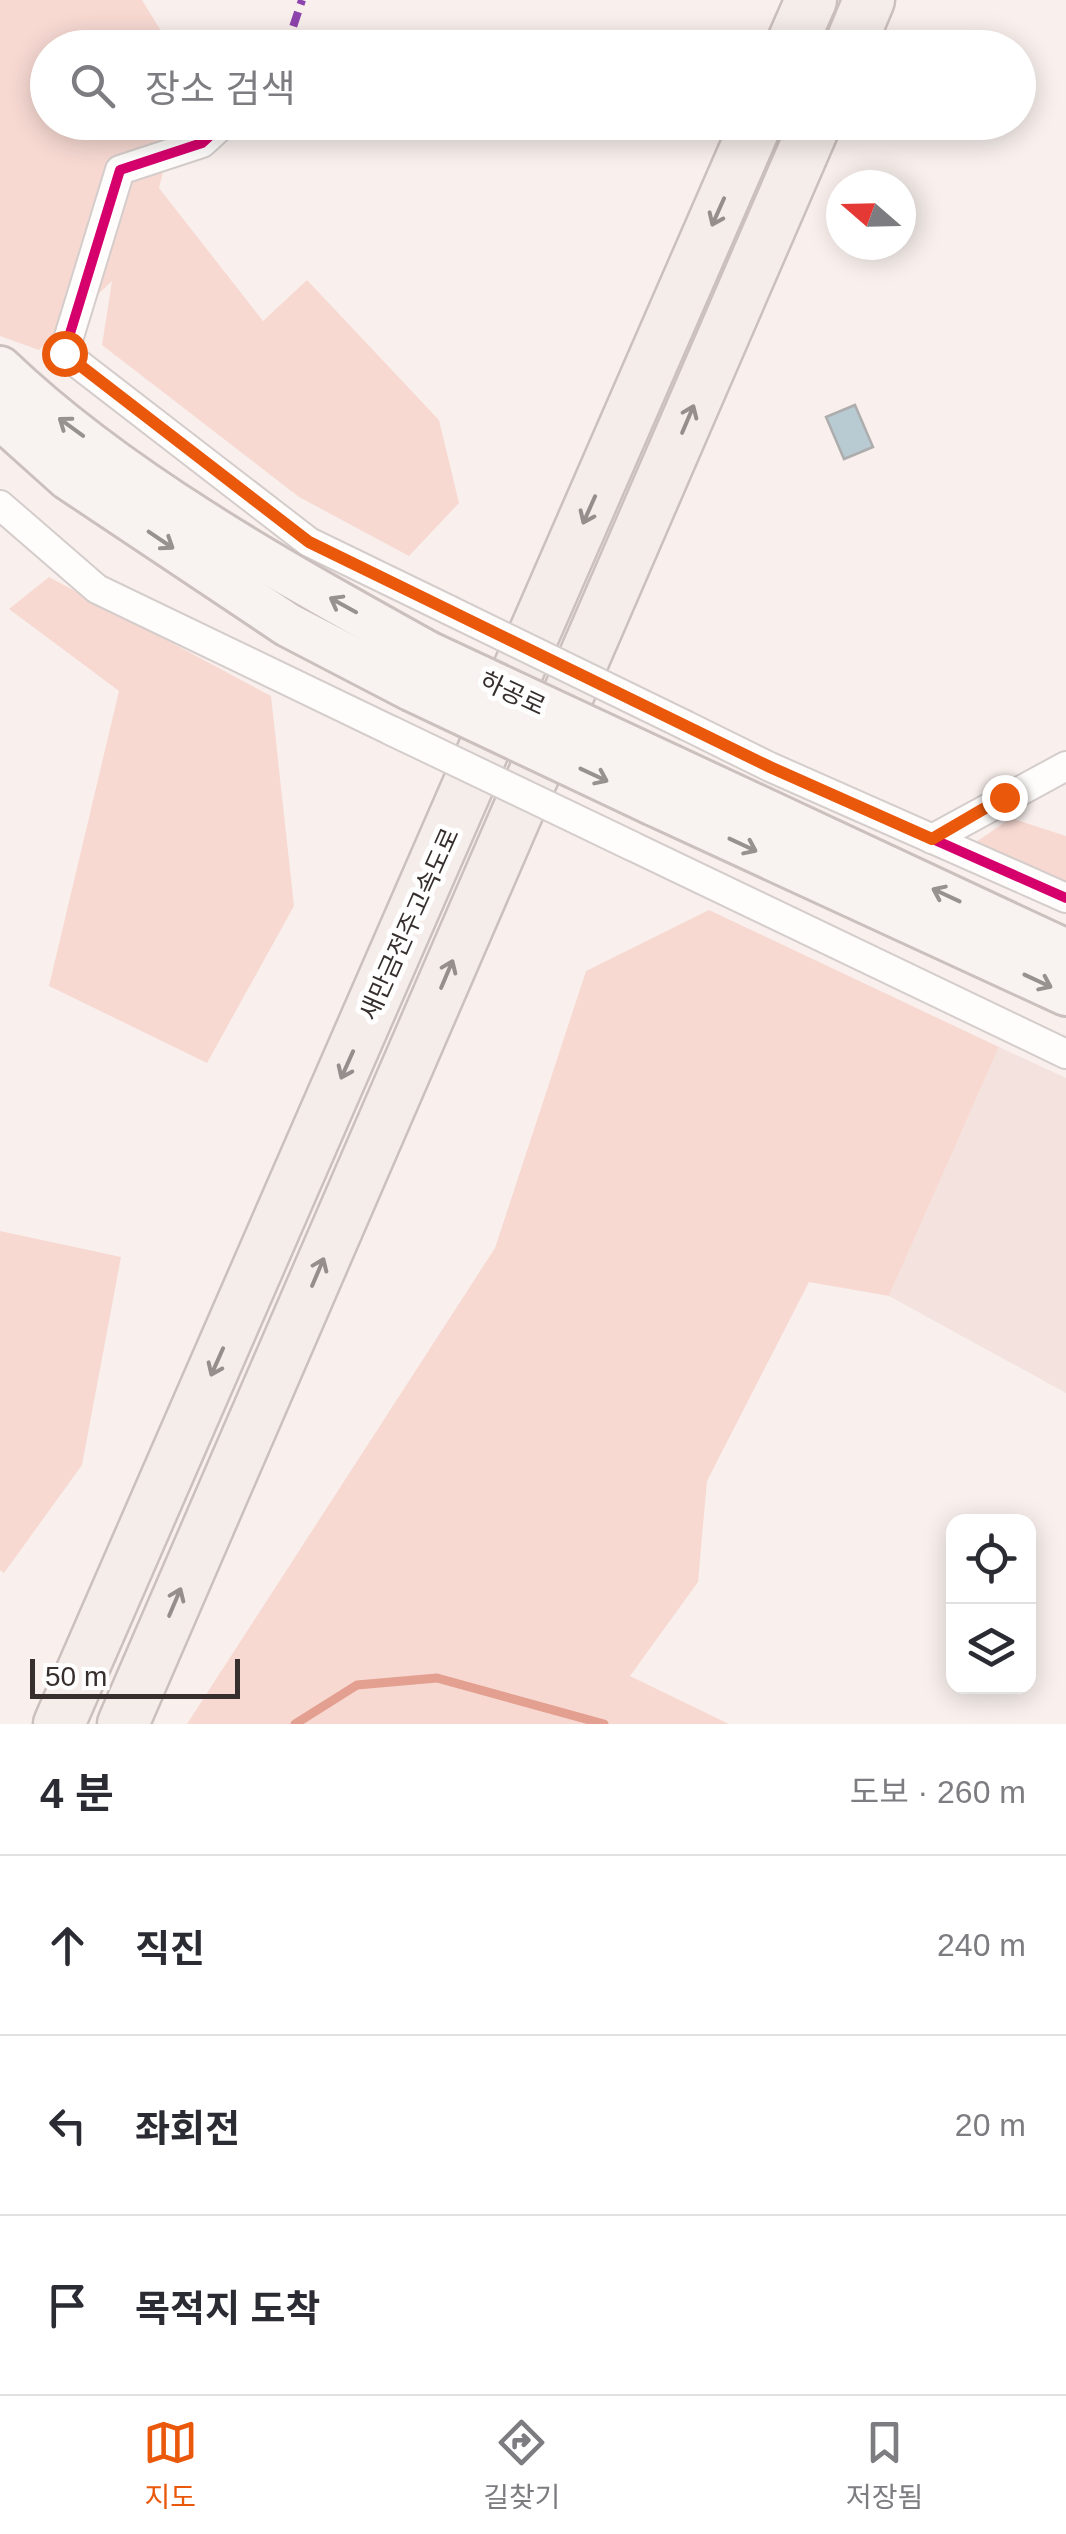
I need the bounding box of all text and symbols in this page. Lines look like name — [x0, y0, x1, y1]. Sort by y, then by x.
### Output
search box — [30, 30, 1036, 140]
icon: search — [65, 58, 120, 113]
text: 장소 검색 — [145, 68, 295, 110]
north arrow — [826, 170, 916, 260]
one-way arrow — [708, 196, 726, 227]
route start — [42, 331, 88, 377]
one-way arrow — [680, 404, 698, 435]
one-way arrow — [58, 417, 85, 438]
one-way arrow — [579, 494, 597, 525]
one-way arrow — [146, 529, 174, 550]
one-way arrow — [328, 595, 358, 615]
street label: 하공로 — [476, 666, 550, 720]
one-way arrow — [578, 767, 608, 786]
route end — [982, 775, 1028, 821]
street label: 새만금전주고속도로 — [354, 824, 464, 1024]
one-way arrow — [727, 837, 758, 855]
one-way arrow — [931, 885, 961, 904]
one-way arrow — [439, 959, 457, 990]
one-way arrow — [1022, 973, 1052, 992]
one-way arrow — [337, 1049, 355, 1080]
one-way arrow — [310, 1257, 328, 1288]
one-way arrow — [207, 1346, 225, 1377]
map controls — [946, 1514, 1036, 1694]
button: locate — [946, 1514, 1036, 1604]
one-way arrow — [167, 1587, 185, 1618]
button: layers — [946, 1604, 1036, 1694]
scale bar — [30, 1654, 240, 1698]
text: 50 m — [45, 1661, 107, 1692]
text: 4 분 — [40, 1770, 114, 1817]
text: 도보 · 260 m — [850, 1774, 1026, 1810]
icon: ahead — [40, 1918, 95, 1973]
text: 240 m — [937, 1927, 1026, 1963]
text: 직진 — [135, 1928, 205, 1970]
icon: left — [40, 2098, 95, 2153]
text: 20 m — [955, 2107, 1026, 2143]
text: 좌회전 — [135, 2108, 240, 2150]
icon: arrive — [40, 2278, 95, 2333]
text: 목적지 도착 — [135, 2288, 320, 2330]
tab: 지도 — [143, 2415, 198, 2515]
tab: 길찾기 — [483, 2415, 560, 2515]
tab: 저장됨 — [846, 2415, 923, 2515]

